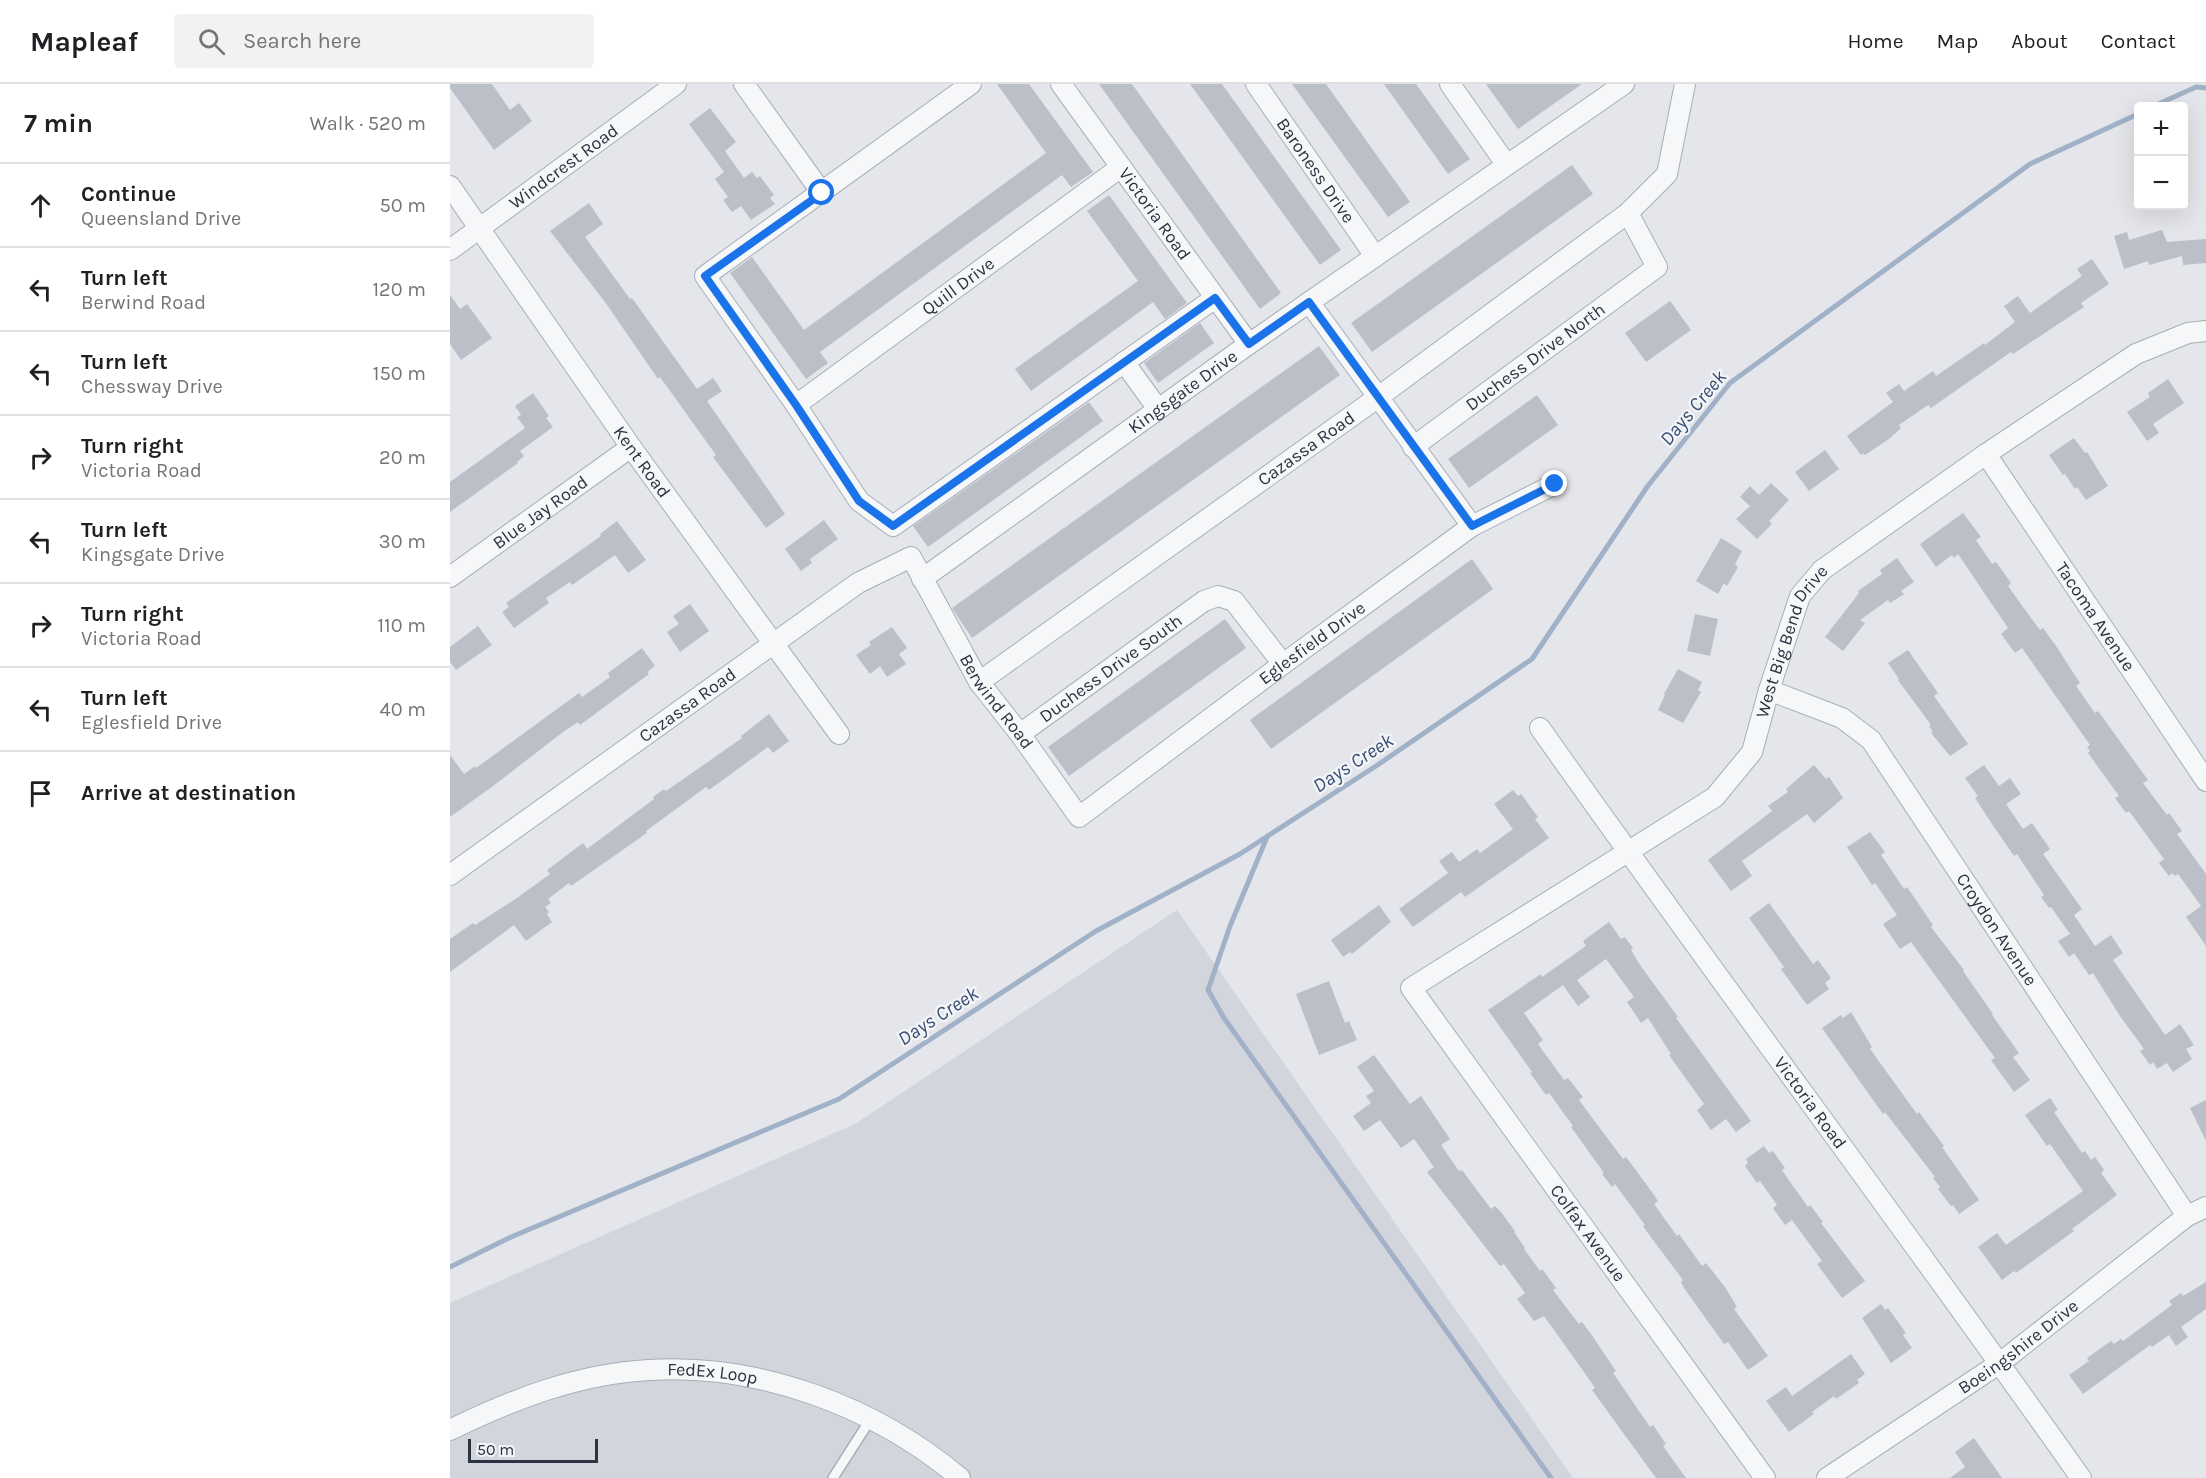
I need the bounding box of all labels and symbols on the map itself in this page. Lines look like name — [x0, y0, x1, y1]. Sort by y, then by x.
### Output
street label: Baroness Drive — [1272, 114, 1360, 227]
street label: Windcrest Road — [505, 119, 623, 214]
street label: Victoria Road — [1114, 163, 1196, 264]
route start — [808, 179, 834, 205]
street label: Quill Drive — [918, 252, 999, 320]
street label: Duchess Drive North — [1461, 298, 1609, 416]
street label: Kingsgate Drive — [1124, 345, 1242, 438]
water label: Days Creek — [1655, 365, 1732, 450]
street label: Cazassa Road — [1253, 406, 1359, 491]
street label: Kent Road — [609, 421, 675, 502]
route end — [1541, 470, 1567, 496]
street label: Blue Jay Road — [488, 471, 592, 554]
street label: Tacoma Avenue — [2051, 558, 2140, 675]
street label: West Big Bend Drive — [1751, 560, 1832, 720]
street label: Eglesfield Drive — [1254, 597, 1370, 689]
street label: Duchess Drive South — [1035, 609, 1187, 727]
street label: Berwind Road — [955, 650, 1038, 753]
street label: Cazassa Road — [635, 663, 740, 747]
water label: Days Creek — [1309, 728, 1398, 797]
street label: Croydon Avenue — [1951, 869, 2042, 990]
water label: Days Creek — [894, 981, 983, 1050]
street label: Victoria Road — [1769, 1052, 1851, 1153]
street label: Colfax Avenue — [1545, 1180, 1631, 1286]
street label: Boeingshire Drive — [1954, 1295, 2083, 1399]
street label: FedEx Loop — [667, 1358, 760, 1389]
scale bar — [468, 1436, 598, 1464]

